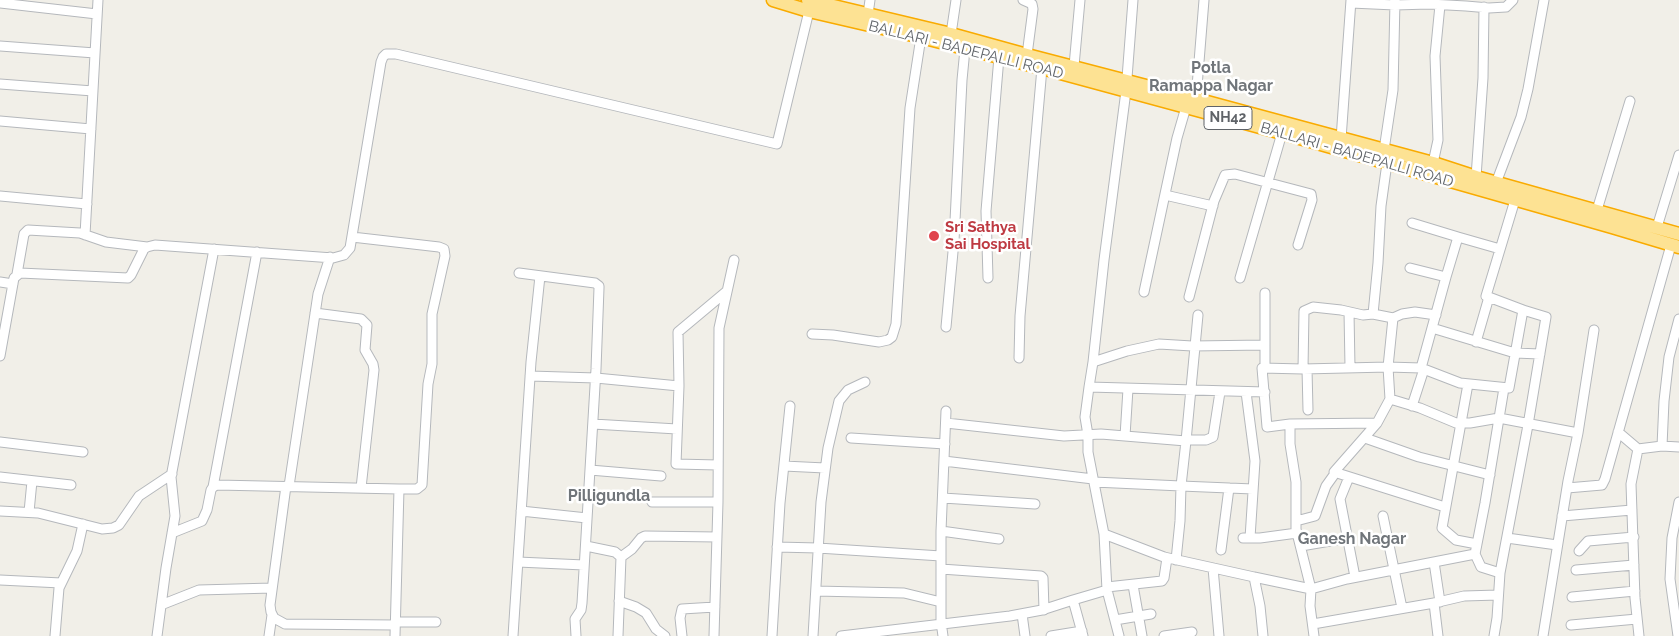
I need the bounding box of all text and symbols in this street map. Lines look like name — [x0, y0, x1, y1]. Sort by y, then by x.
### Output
street label: BALLARI - BADEPALLI ROAD — [867, 17, 1065, 83]
district label: Potla Ramappa Nagar — [1149, 58, 1273, 96]
road number: NH42 — [1204, 106, 1252, 130]
street label: BALLARI - BADEPALLI ROAD — [1258, 119, 1456, 191]
place label: Sri Sathya Sai Hospital — [945, 218, 1030, 253]
marker: Sri Sathya Sai Hospital — [927, 229, 941, 243]
district label: Pilligundla — [568, 486, 650, 506]
district label: Ganesh Nagar — [1298, 529, 1406, 549]

